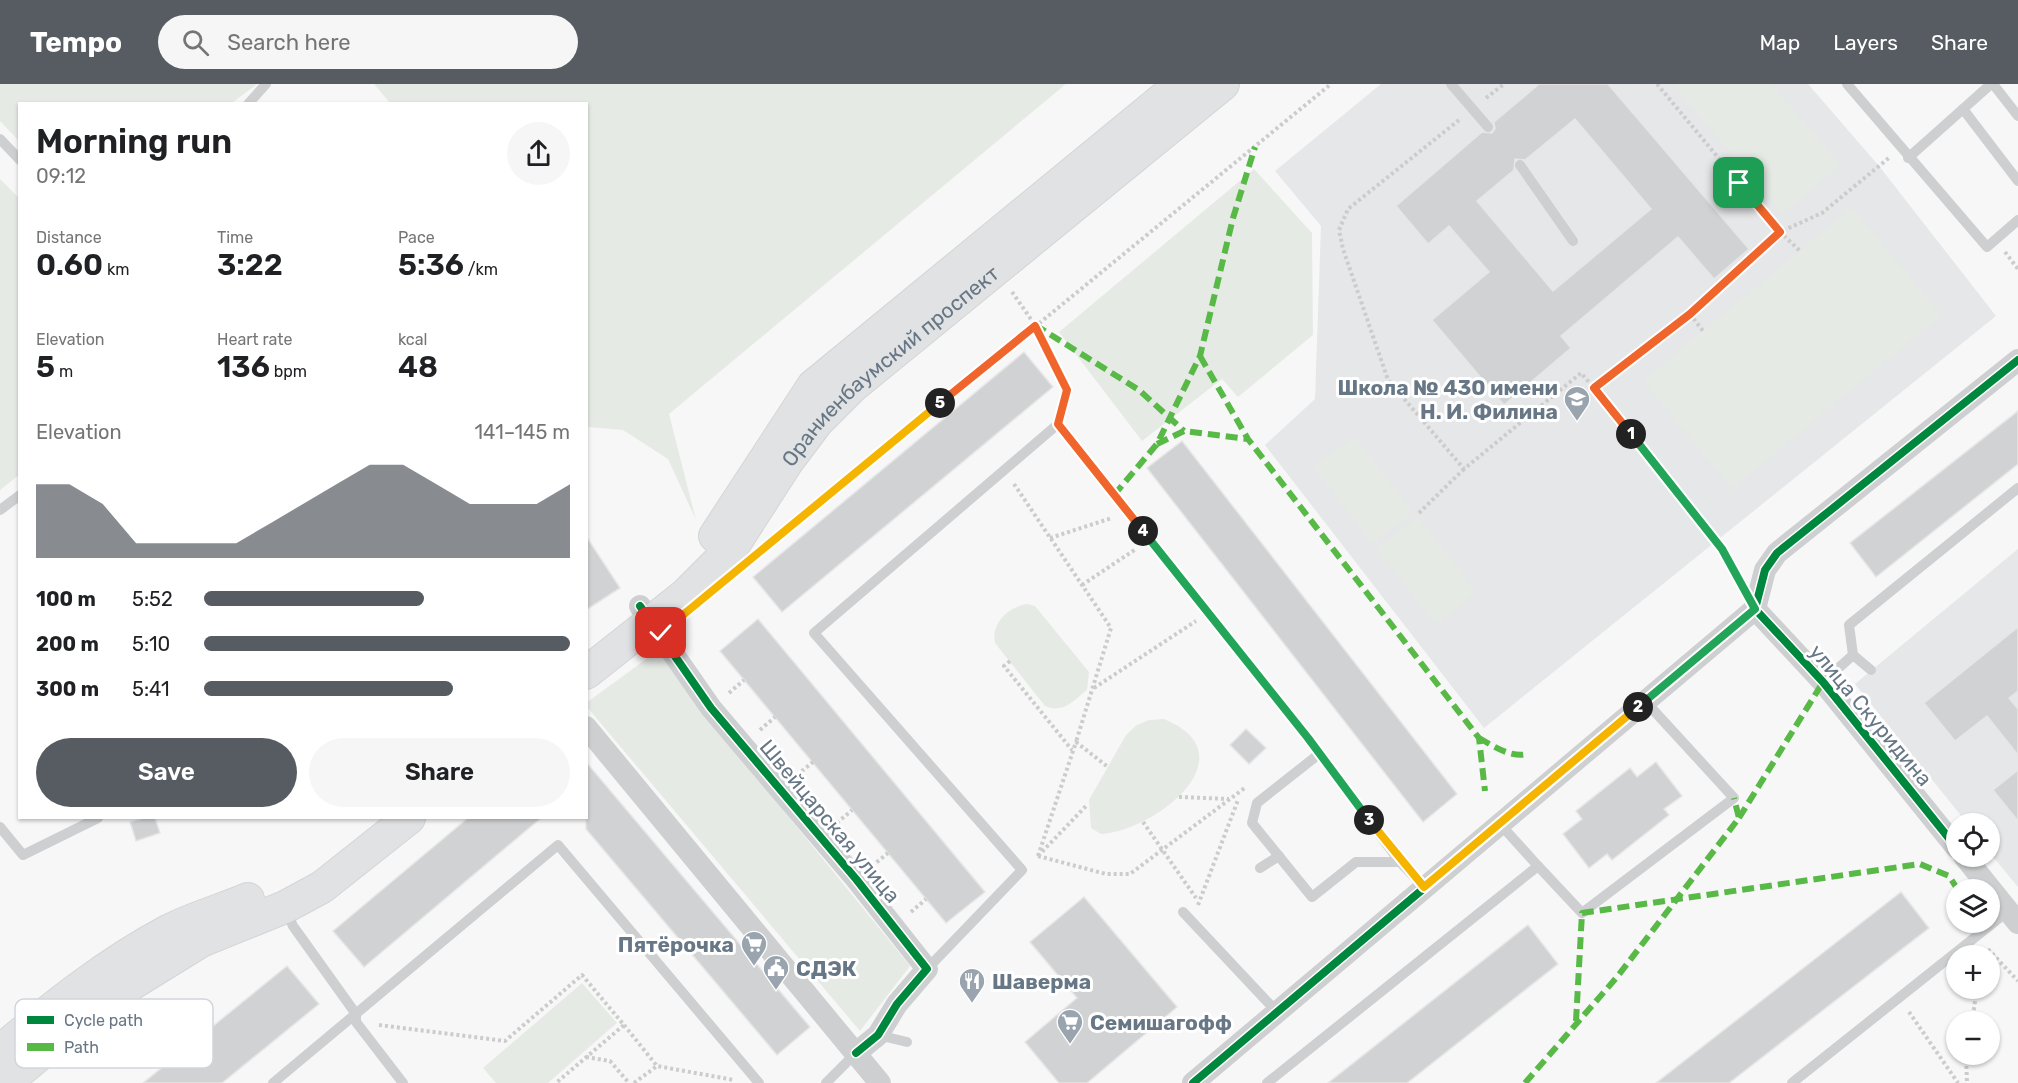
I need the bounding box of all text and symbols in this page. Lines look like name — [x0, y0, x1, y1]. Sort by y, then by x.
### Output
search box — [158, 15, 578, 69]
text: Tempo — [30, 26, 122, 59]
icon: search — [179, 26, 212, 59]
text: Search here — [227, 29, 351, 56]
text: Map — [1759, 30, 1800, 55]
text: Layers — [1833, 30, 1898, 55]
text: Share — [1931, 30, 1988, 55]
text: Morning run — [36, 122, 232, 161]
button: share — [507, 122, 570, 185]
pin — [1713, 157, 1764, 208]
text: 09:12 — [36, 164, 86, 188]
icon: arrive — [1722, 166, 1755, 199]
text: Distance — [36, 228, 102, 247]
text: Time — [217, 228, 253, 247]
text: Pace — [398, 228, 435, 247]
text: 0.60 — [36, 247, 103, 283]
text: 3:22 — [217, 247, 283, 283]
text: 5:36 — [398, 247, 464, 283]
text: km — [103, 260, 129, 279]
text: /km — [464, 260, 498, 279]
street label: Ораниенбаумский проспект — [776, 260, 1004, 471]
text: Elevation — [36, 330, 105, 349]
text: Heart rate — [217, 330, 292, 349]
text: kcal — [398, 330, 427, 349]
text: 5 — [36, 349, 55, 385]
text: 136 — [217, 349, 270, 385]
text: 48 — [398, 349, 438, 385]
text: m — [55, 362, 73, 381]
text: bpm — [270, 362, 307, 381]
place label: Школа № 430 имени Н. И. Филина — [1337, 375, 1558, 424]
school or university icon: Школа № 430 имени Н. И. Филина — [1562, 384, 1592, 422]
pin: 5 — [925, 388, 955, 418]
text: 5 — [935, 393, 945, 412]
pin: 1 — [1616, 419, 1646, 449]
text: Elevation — [36, 420, 122, 444]
text: 141–145 m — [475, 420, 570, 444]
text: 1 — [1627, 424, 1635, 443]
pin: 4 — [1128, 516, 1158, 546]
text: 4 — [1138, 521, 1148, 540]
text: 100 m — [36, 587, 96, 611]
text: 5:52 — [132, 587, 173, 611]
pin — [635, 607, 686, 658]
icon: check — [644, 616, 677, 649]
text: 200 m — [36, 632, 99, 656]
text: 5:10 — [132, 632, 170, 656]
street label: улица Скуридина — [1804, 639, 1938, 791]
text: 300 m — [36, 677, 99, 701]
text: 5:41 — [132, 677, 170, 701]
pin: 2 — [1623, 692, 1653, 722]
text: 2 — [1633, 697, 1643, 716]
street label: Швейцарская улица — [755, 734, 905, 908]
button: Save — [36, 738, 297, 807]
button: Share — [309, 738, 570, 807]
pin: 3 — [1354, 805, 1384, 835]
text: 3 — [1364, 810, 1374, 829]
map controls — [1946, 813, 2000, 1065]
button: locate — [1946, 813, 2000, 867]
button: layers — [1946, 879, 2000, 933]
supermarket icon: Пятёрочка — [739, 929, 769, 967]
place label: Пятёрочка — [618, 932, 734, 957]
button: + — [1946, 945, 2000, 999]
public building icon: СДЭК — [761, 953, 791, 991]
place label: СДЭК — [796, 956, 857, 981]
restaurant icon: Шаверма — [957, 966, 987, 1004]
place label: Шаверма — [992, 969, 1091, 994]
legend — [15, 999, 213, 1068]
supermarket icon: Семишагофф — [1055, 1007, 1085, 1045]
place label: Семишагофф — [1090, 1010, 1232, 1035]
text: Cycle path — [64, 1011, 143, 1030]
button: − — [1946, 1011, 2000, 1065]
text: Path — [64, 1038, 99, 1057]

